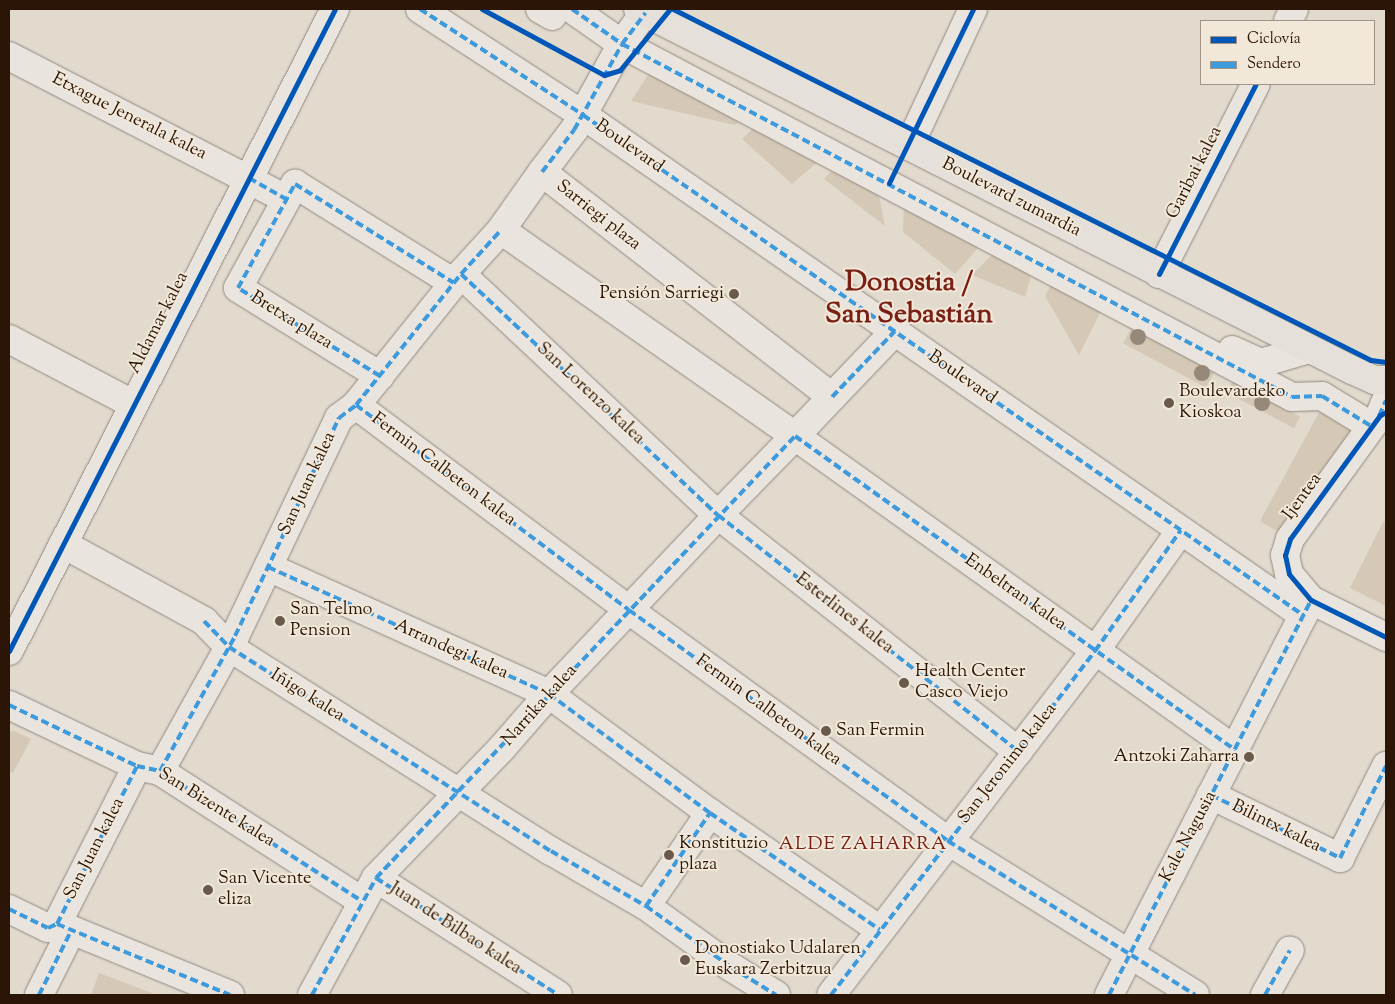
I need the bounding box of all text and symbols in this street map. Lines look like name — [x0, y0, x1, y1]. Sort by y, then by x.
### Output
legend — [1200, 20, 1375, 85]
text: Ciclovía — [1247, 29, 1301, 50]
text: Sendero — [1247, 54, 1301, 75]
street label: Etxague Jenerala kalea — [48, 69, 210, 165]
street label: Boulevard — [590, 116, 668, 178]
street label: Garibai kalea — [1162, 123, 1228, 223]
street label: Boulevard zumardia — [938, 154, 1084, 242]
street label: Sarriegi plaza — [551, 176, 645, 256]
district label: Donostia / San Sebastián — [825, 266, 993, 332]
street label: Aldamar kalea — [124, 269, 194, 377]
place label: Pensión Sarriegi — [600, 283, 724, 305]
street label: Bretxa plaza — [246, 287, 336, 355]
marker: Pensión Sarriegi — [728, 288, 740, 300]
street label: San Lorenzo kalea — [531, 338, 649, 450]
street label: Boulevard — [923, 347, 1001, 409]
place label: Boulevardeko Kioskoa — [1179, 382, 1285, 424]
marker: Boulevardeko Kioskoa — [1163, 397, 1175, 409]
street label: Fermin Calbeton kalea — [367, 409, 519, 531]
street label: San Juan kalea — [275, 429, 341, 539]
street label: Ijentea — [1279, 469, 1327, 525]
street label: Enbeltran kalea — [960, 550, 1070, 636]
street label: Esterlines kalea — [791, 569, 897, 659]
place label: San Telmo Pension — [290, 600, 372, 642]
marker: San Telmo Pension — [274, 615, 286, 627]
street label: Arrandegi kalea — [391, 615, 511, 685]
street label: Fermin Calbeton kalea — [691, 651, 845, 771]
street label: Narrika kalea — [498, 661, 582, 751]
place label: Health Center Casco Viejo — [915, 662, 1025, 704]
street label: Iñigo kalea — [266, 665, 348, 727]
marker: Health Center Casco Viejo — [897, 676, 911, 690]
street label: San Jeronimo kalea — [954, 699, 1062, 829]
place label: San Fermin — [836, 720, 925, 742]
marker: San Fermin — [820, 725, 832, 737]
place label: Antzoki Zaharra — [1114, 746, 1239, 768]
marker: Antzoki Zaharra — [1243, 751, 1255, 763]
street label: San Bizente kalea — [154, 763, 278, 853]
street label: Kale Nagusia — [1156, 788, 1222, 886]
street label: San Juan kalea — [60, 794, 130, 904]
street label: Bilintx kalea — [1228, 796, 1324, 858]
place label: Konstituzio plaza — [679, 834, 768, 876]
district label: ALDE ZAHARRA — [777, 834, 949, 856]
marker: Konstituzio plaza — [663, 849, 675, 861]
place label: San Vicente eliza — [218, 869, 312, 912]
street label: Juan de Bilbao kalea — [385, 878, 525, 980]
marker: San Vicente eliza — [202, 884, 214, 896]
place label: Donostiako Udalaren Euskara Zerbitzua — [695, 939, 861, 982]
marker: Donostiako Udalaren Euskara Zerbitzua — [679, 954, 691, 966]

